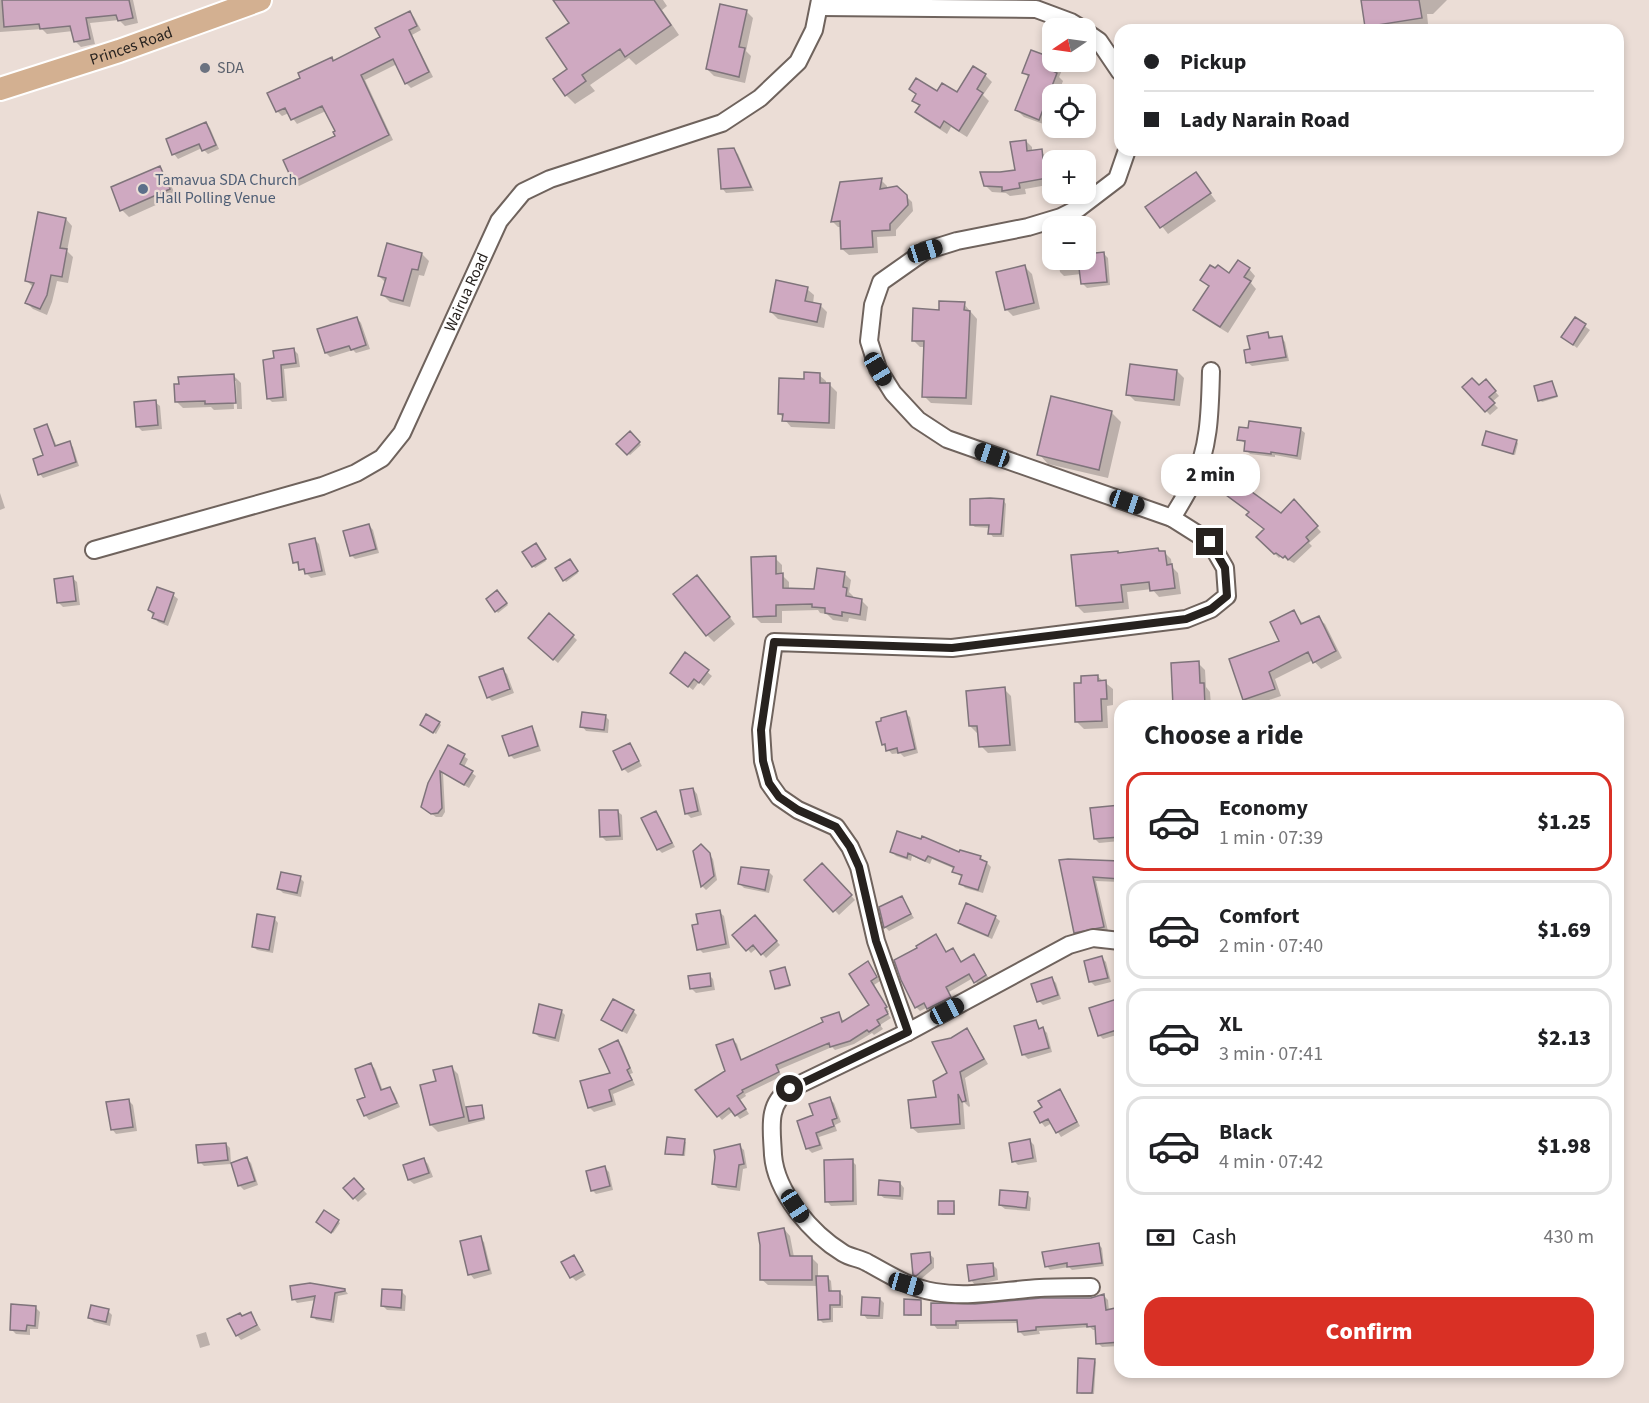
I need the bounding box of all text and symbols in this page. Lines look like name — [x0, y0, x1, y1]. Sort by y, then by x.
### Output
north arrow — [1042, 18, 1096, 72]
map controls — [1042, 18, 1096, 270]
street label: Princes Road — [87, 21, 176, 71]
text: Pickup — [1180, 46, 1246, 78]
place label: SDA — [217, 57, 244, 79]
marker: SDA — [198, 61, 212, 75]
button: locate — [1042, 84, 1096, 138]
text: Lady Narain Road — [1180, 104, 1350, 136]
button: + — [1042, 150, 1096, 204]
place label: Tamavua SDA Church Hall Polling Venue — [155, 169, 297, 209]
marker: Tamavua SDA Church Hall Polling Venue — [136, 182, 150, 196]
button: − — [1042, 216, 1096, 270]
car — [905, 237, 945, 265]
street label: Wairua Road — [439, 249, 494, 335]
car — [861, 349, 895, 389]
car — [972, 441, 1012, 469]
callout: 2 min — [1160, 455, 1260, 497]
text: 2 min — [1186, 461, 1235, 489]
car — [1107, 488, 1147, 516]
route end — [1196, 528, 1223, 555]
text: Choose a ride — [1144, 716, 1304, 755]
text: Economy — [1219, 792, 1308, 824]
icon: car — [1147, 795, 1201, 849]
text: $1.25 — [1537, 806, 1591, 838]
text: 1 min · 07:39 — [1219, 824, 1323, 852]
text: Comfort — [1219, 900, 1300, 932]
icon: car — [1147, 903, 1201, 957]
text: $1.69 — [1537, 914, 1591, 946]
text: 2 min · 07:40 — [1219, 932, 1323, 960]
car — [927, 995, 967, 1027]
text: XL — [1219, 1008, 1243, 1040]
icon: car — [1147, 1011, 1201, 1065]
text: $2.13 — [1537, 1022, 1591, 1054]
text: 3 min · 07:41 — [1219, 1040, 1323, 1068]
route start — [776, 1075, 803, 1102]
text: Black — [1219, 1116, 1273, 1148]
icon: car — [1147, 1119, 1201, 1173]
text: $1.98 — [1537, 1130, 1591, 1162]
text: 4 min · 07:42 — [1219, 1148, 1323, 1176]
car — [778, 1186, 812, 1226]
icon: cash — [1144, 1221, 1177, 1254]
text: Cash — [1192, 1221, 1237, 1253]
text: 430 m — [1544, 1223, 1594, 1251]
car — [886, 1270, 926, 1298]
button: Confirm — [1144, 1297, 1594, 1366]

